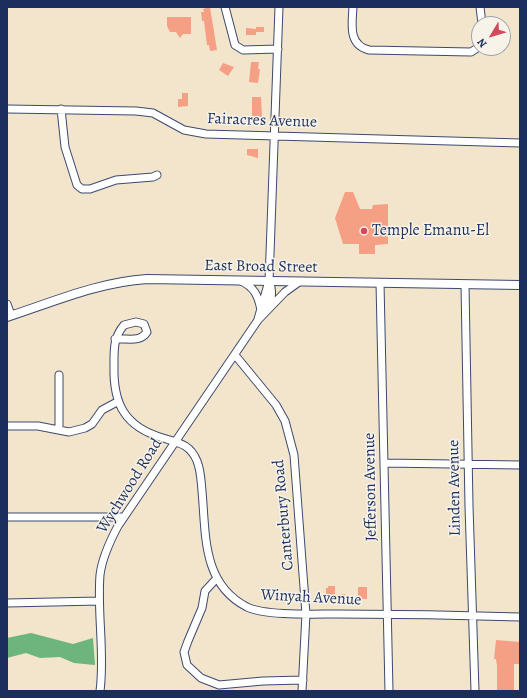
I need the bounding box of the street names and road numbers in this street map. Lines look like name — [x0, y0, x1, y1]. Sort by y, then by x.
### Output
street label: Fairacres Avenue — [207, 109, 317, 133]
street label: East Broad Street — [204, 256, 318, 278]
street label: Jefferson Avenue — [360, 432, 382, 542]
street label: Wychwood Road — [93, 435, 167, 537]
street label: Linden Avenue — [445, 439, 465, 537]
street label: Canterbury Road — [270, 459, 298, 571]
street label: Winyah Avenue — [260, 586, 362, 610]

